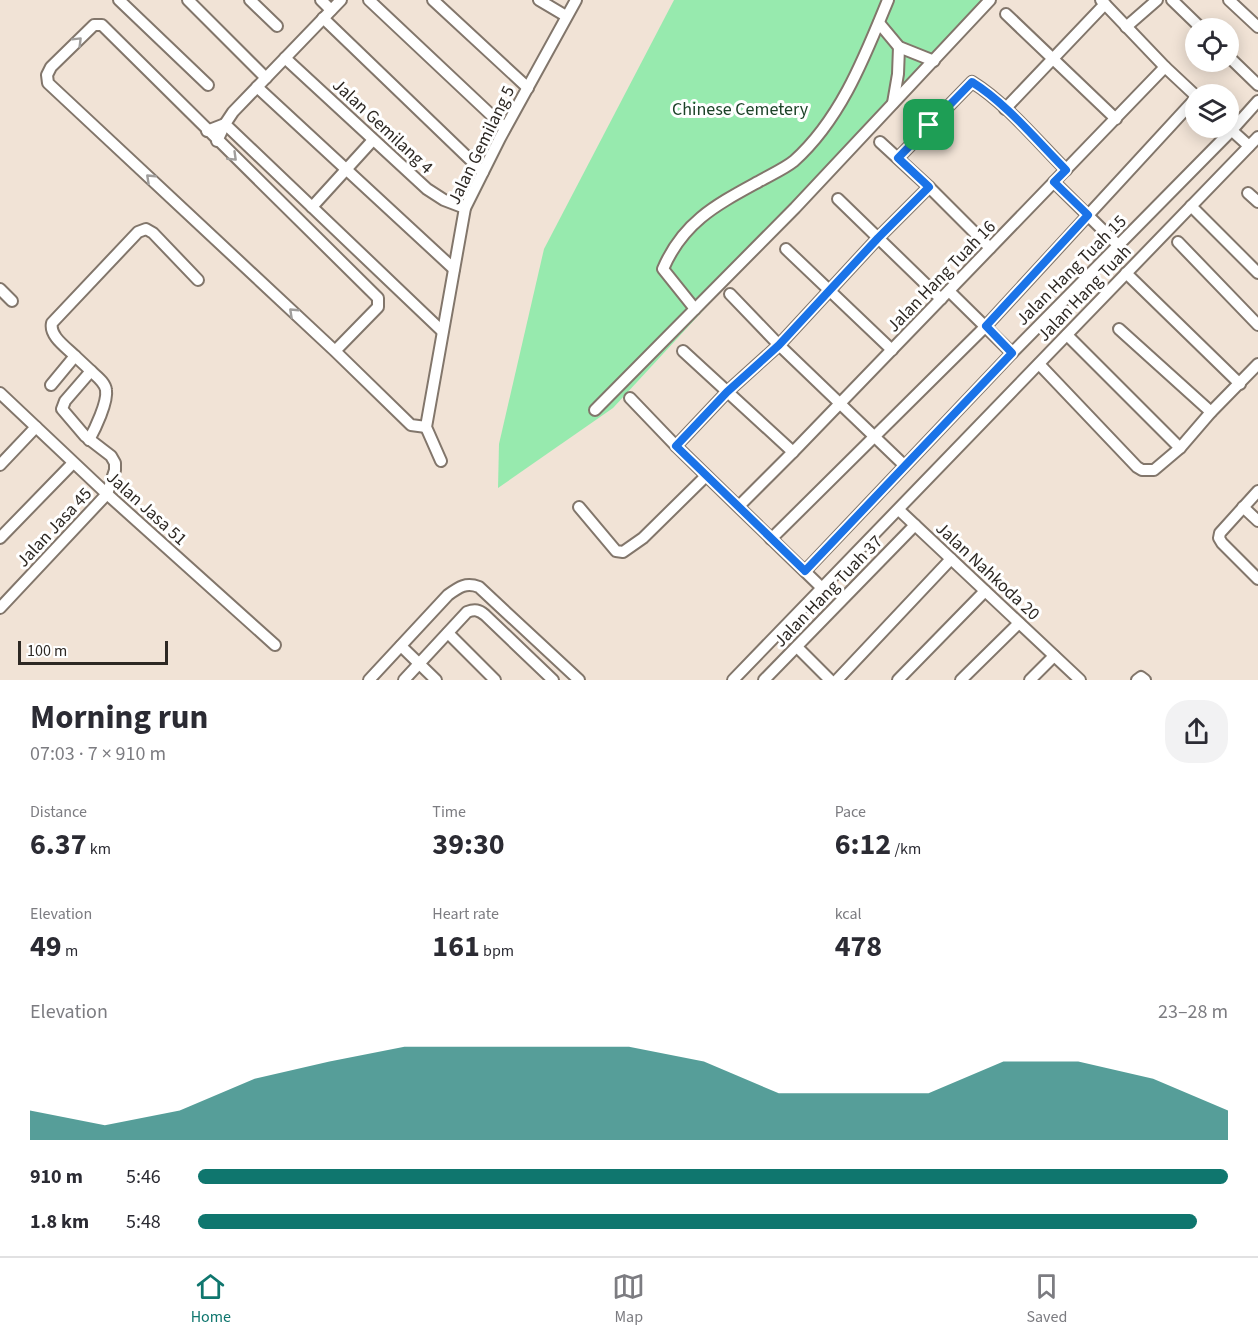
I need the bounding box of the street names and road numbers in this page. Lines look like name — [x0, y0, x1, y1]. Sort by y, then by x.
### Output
street label: Jalan Gemilang 4 — [327, 73, 439, 180]
street label: Jalan Gemilang 5 — [442, 82, 521, 209]
street label: Jalan Hang Tuah 15 — [1011, 210, 1131, 330]
street label: Jalan Hang Tuah 16 — [881, 215, 1001, 338]
street label: Jalan Hang Tuah — [1033, 240, 1135, 346]
street label: Jalan Jasa 51 — [101, 465, 192, 551]
street label: Jalan Jasa 45 — [11, 482, 98, 573]
street label: Jalan Nahkoda 20 — [930, 516, 1045, 626]
street label: Jalan Hang Tuah 37 — [768, 530, 888, 653]

